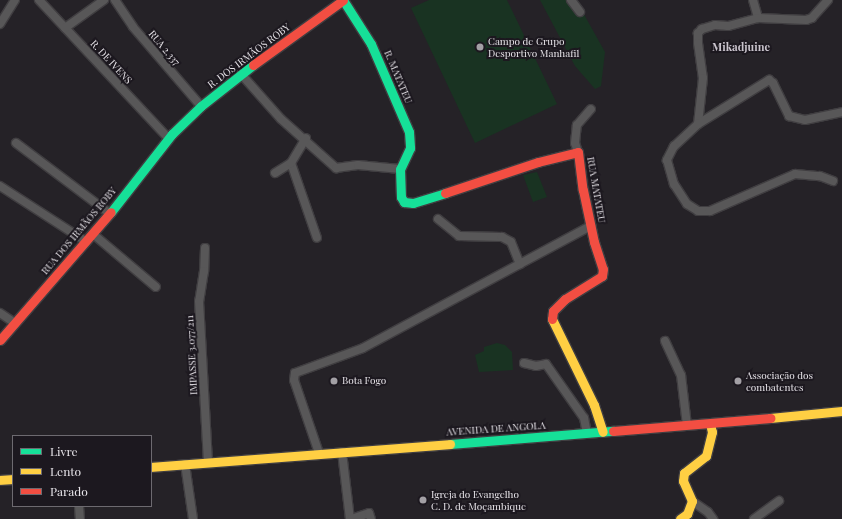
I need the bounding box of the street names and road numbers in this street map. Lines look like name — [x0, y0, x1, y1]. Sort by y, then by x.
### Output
street label: R. DOS IRMÃOS ROBY — [206, 21, 292, 91]
street label: RUA 2.337 — [146, 28, 182, 68]
street label: R. DE IVENS — [88, 38, 134, 86]
street label: R. MATATEU — [381, 49, 415, 105]
street label: RUA MATATEU — [584, 156, 608, 224]
street label: RUA DOS IRMÃOS ROBY — [39, 185, 119, 277]
street label: IMPASSE 3.077/211 — [184, 315, 200, 395]
street label: AVENIDA DE ANGOLA — [446, 420, 546, 438]

